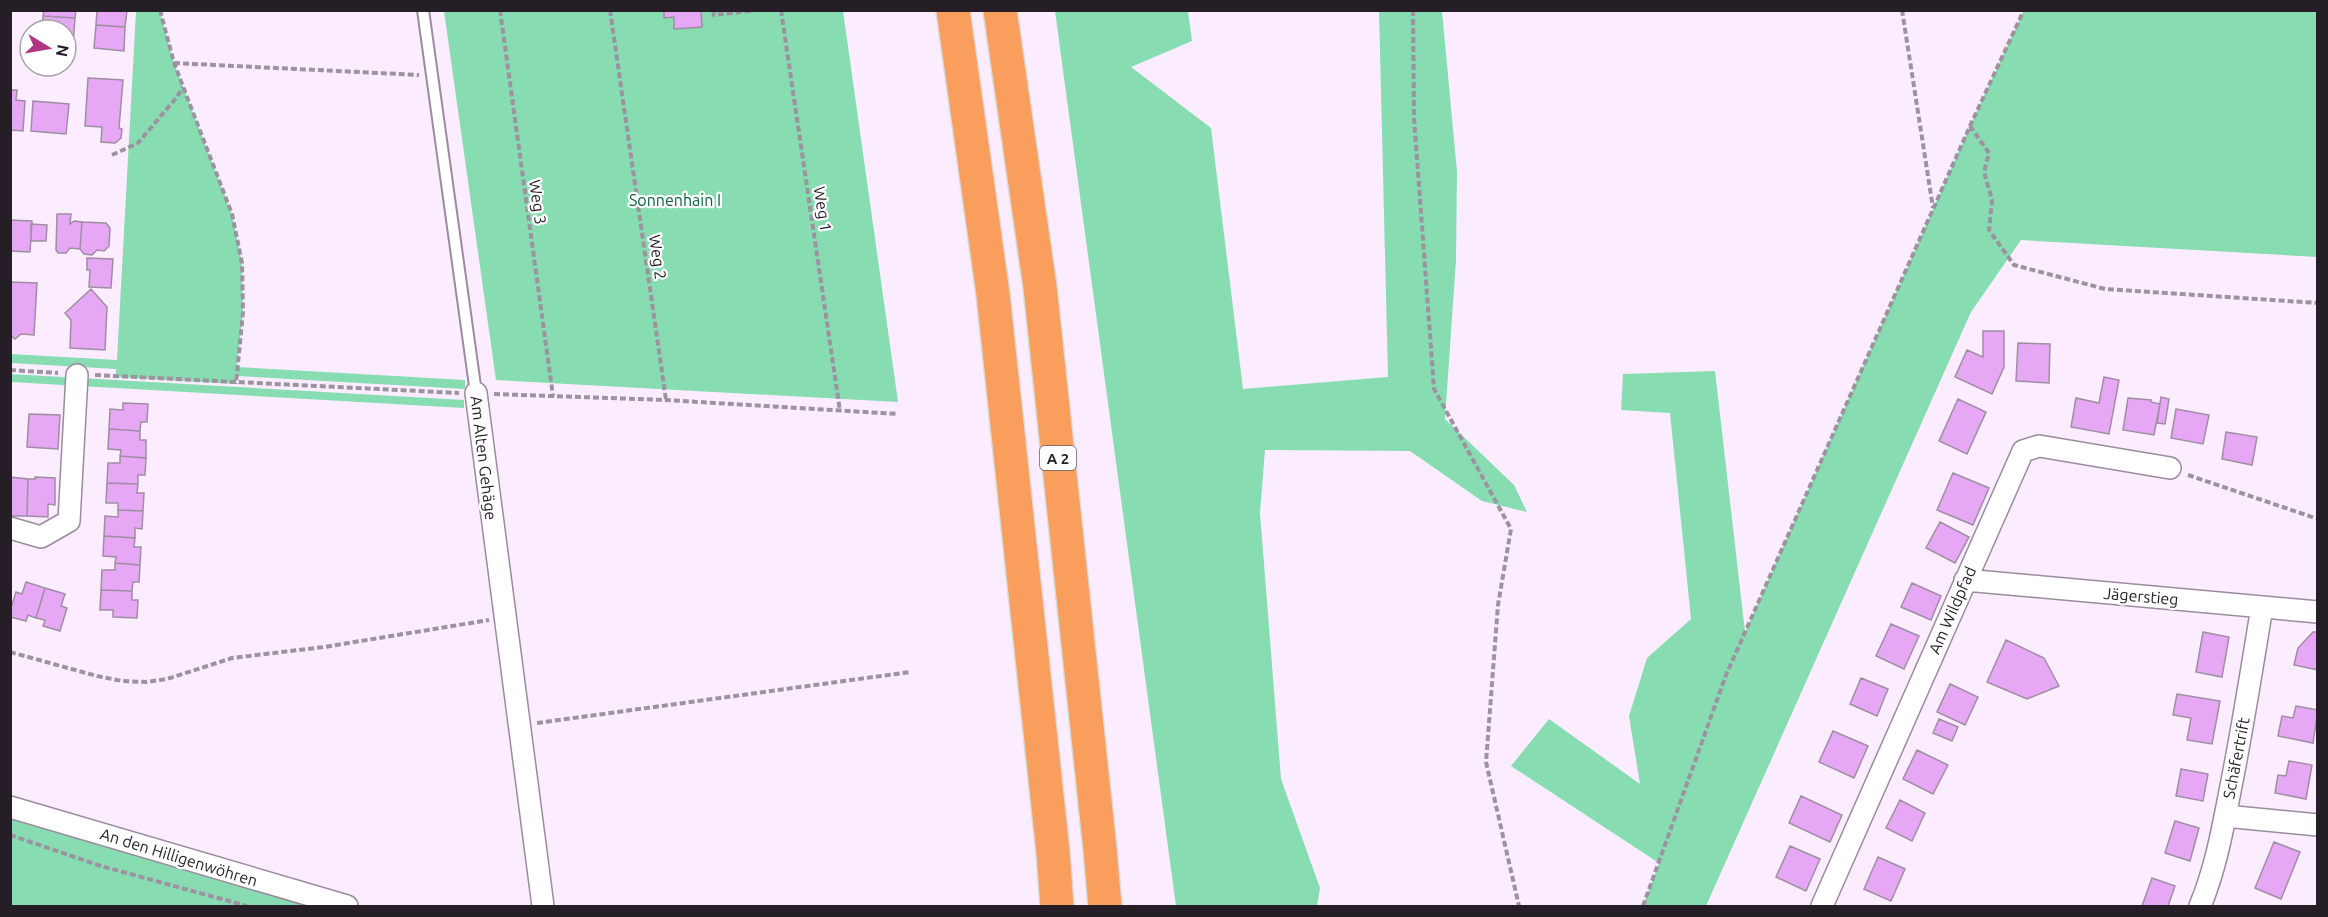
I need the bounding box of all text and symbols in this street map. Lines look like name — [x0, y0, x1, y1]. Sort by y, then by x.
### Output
north arrow — [18, 18, 78, 78]
text: N — [53, 43, 73, 58]
street label: Weg 3 — [526, 178, 550, 226]
street label: Weg 1 — [811, 185, 835, 233]
park label: Sonnenhain I — [629, 191, 721, 209]
street label: Weg 2 — [646, 233, 670, 281]
street label: Am Alten Gehäge — [467, 395, 501, 521]
road number: A 2 — [1040, 446, 1076, 470]
street label: Am Wildpfad — [1925, 564, 1979, 656]
street label: Jägerstieg — [2103, 584, 2179, 608]
street label: Schäfertrift — [2219, 715, 2253, 800]
street label: An den Hilligenwöhren — [98, 824, 260, 890]

